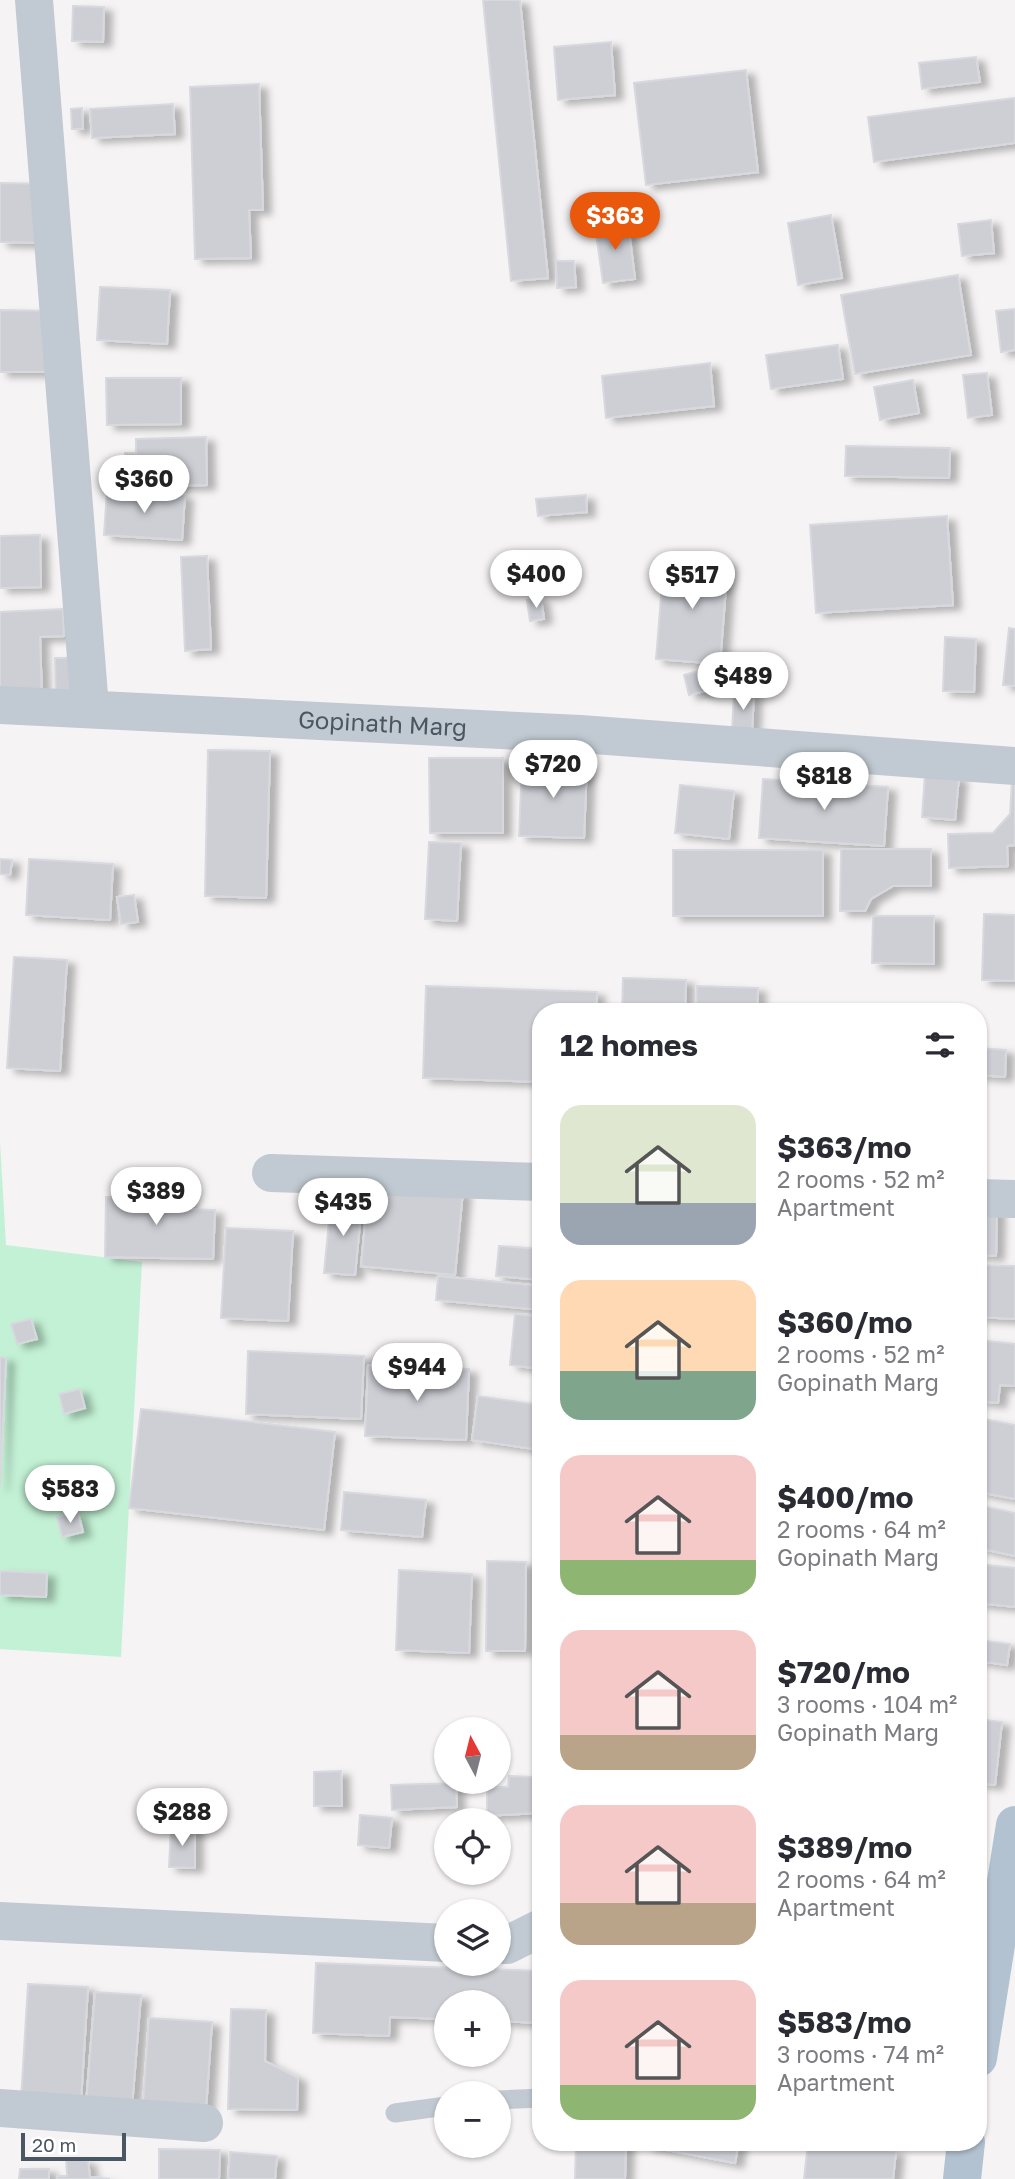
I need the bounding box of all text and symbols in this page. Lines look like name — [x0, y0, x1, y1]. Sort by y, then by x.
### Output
pin: $363 — [574, 192, 656, 252]
text: $363 — [586, 201, 644, 229]
pin: $360 — [103, 456, 185, 515]
text: $360 — [115, 464, 174, 492]
pin: $400 — [495, 550, 577, 610]
pin: $517 — [651, 552, 733, 611]
text: $400 — [506, 559, 566, 587]
text: $517 — [665, 560, 719, 588]
pin: $489 — [702, 652, 784, 712]
text: $489 — [713, 661, 773, 689]
street label: Gopinath Marg — [297, 704, 468, 741]
pin: $720 — [512, 740, 594, 800]
text: $720 — [525, 749, 581, 777]
pin: $818 — [783, 752, 865, 812]
text: $818 — [796, 761, 852, 789]
icon: filters — [921, 1026, 959, 1064]
text: 12 homes — [560, 1027, 698, 1063]
text: $363/mo — [777, 1129, 911, 1165]
icon: home — [616, 1133, 700, 1217]
text: 2 rooms · 52 m² — [777, 1165, 944, 1193]
pin: $389 — [115, 1168, 197, 1227]
text: $389 — [127, 1176, 185, 1204]
pin: $435 — [302, 1178, 384, 1238]
text: $435 — [314, 1187, 372, 1215]
text: Apartment — [777, 1193, 895, 1221]
text: $360/mo — [777, 1304, 913, 1340]
icon: home — [616, 1308, 700, 1392]
text: 2 rooms · 52 m² — [777, 1340, 944, 1368]
pin: $944 — [376, 1344, 458, 1403]
text: $944 — [388, 1352, 446, 1380]
text: Gopinath Marg — [777, 1368, 939, 1396]
pin: $583 — [29, 1466, 111, 1525]
text: $583 — [41, 1474, 99, 1502]
text: $400/mo — [777, 1479, 914, 1515]
icon: home — [616, 1483, 700, 1567]
text: 2 rooms · 64 m² — [777, 1515, 946, 1543]
text: Gopinath Marg — [777, 1543, 939, 1571]
text: $720/mo — [777, 1654, 910, 1690]
icon: home — [616, 1658, 700, 1742]
text: 3 rooms · 104 m² — [777, 1690, 957, 1718]
north arrow — [434, 1717, 511, 1794]
map controls — [434, 1717, 511, 2158]
text: Gopinath Marg — [777, 1718, 939, 1746]
pin: $288 — [141, 1788, 223, 1848]
text: $288 — [153, 1797, 211, 1825]
button: locate — [434, 1808, 511, 1885]
text: $389/mo — [777, 1829, 912, 1865]
icon: home — [616, 1833, 700, 1917]
text: 2 rooms · 64 m² — [777, 1865, 946, 1893]
text: Apartment — [777, 1893, 895, 1921]
button: layers — [434, 1899, 511, 1976]
button: + — [434, 1990, 511, 2067]
text: $583/mo — [777, 2004, 912, 2040]
icon: home — [616, 2008, 700, 2092]
text: 3 rooms · 74 m² — [777, 2040, 944, 2068]
text: Apartment — [777, 2068, 895, 2096]
button: − — [434, 2081, 511, 2158]
scale bar — [21, 2130, 126, 2162]
text: 20 m — [32, 2133, 76, 2156]

